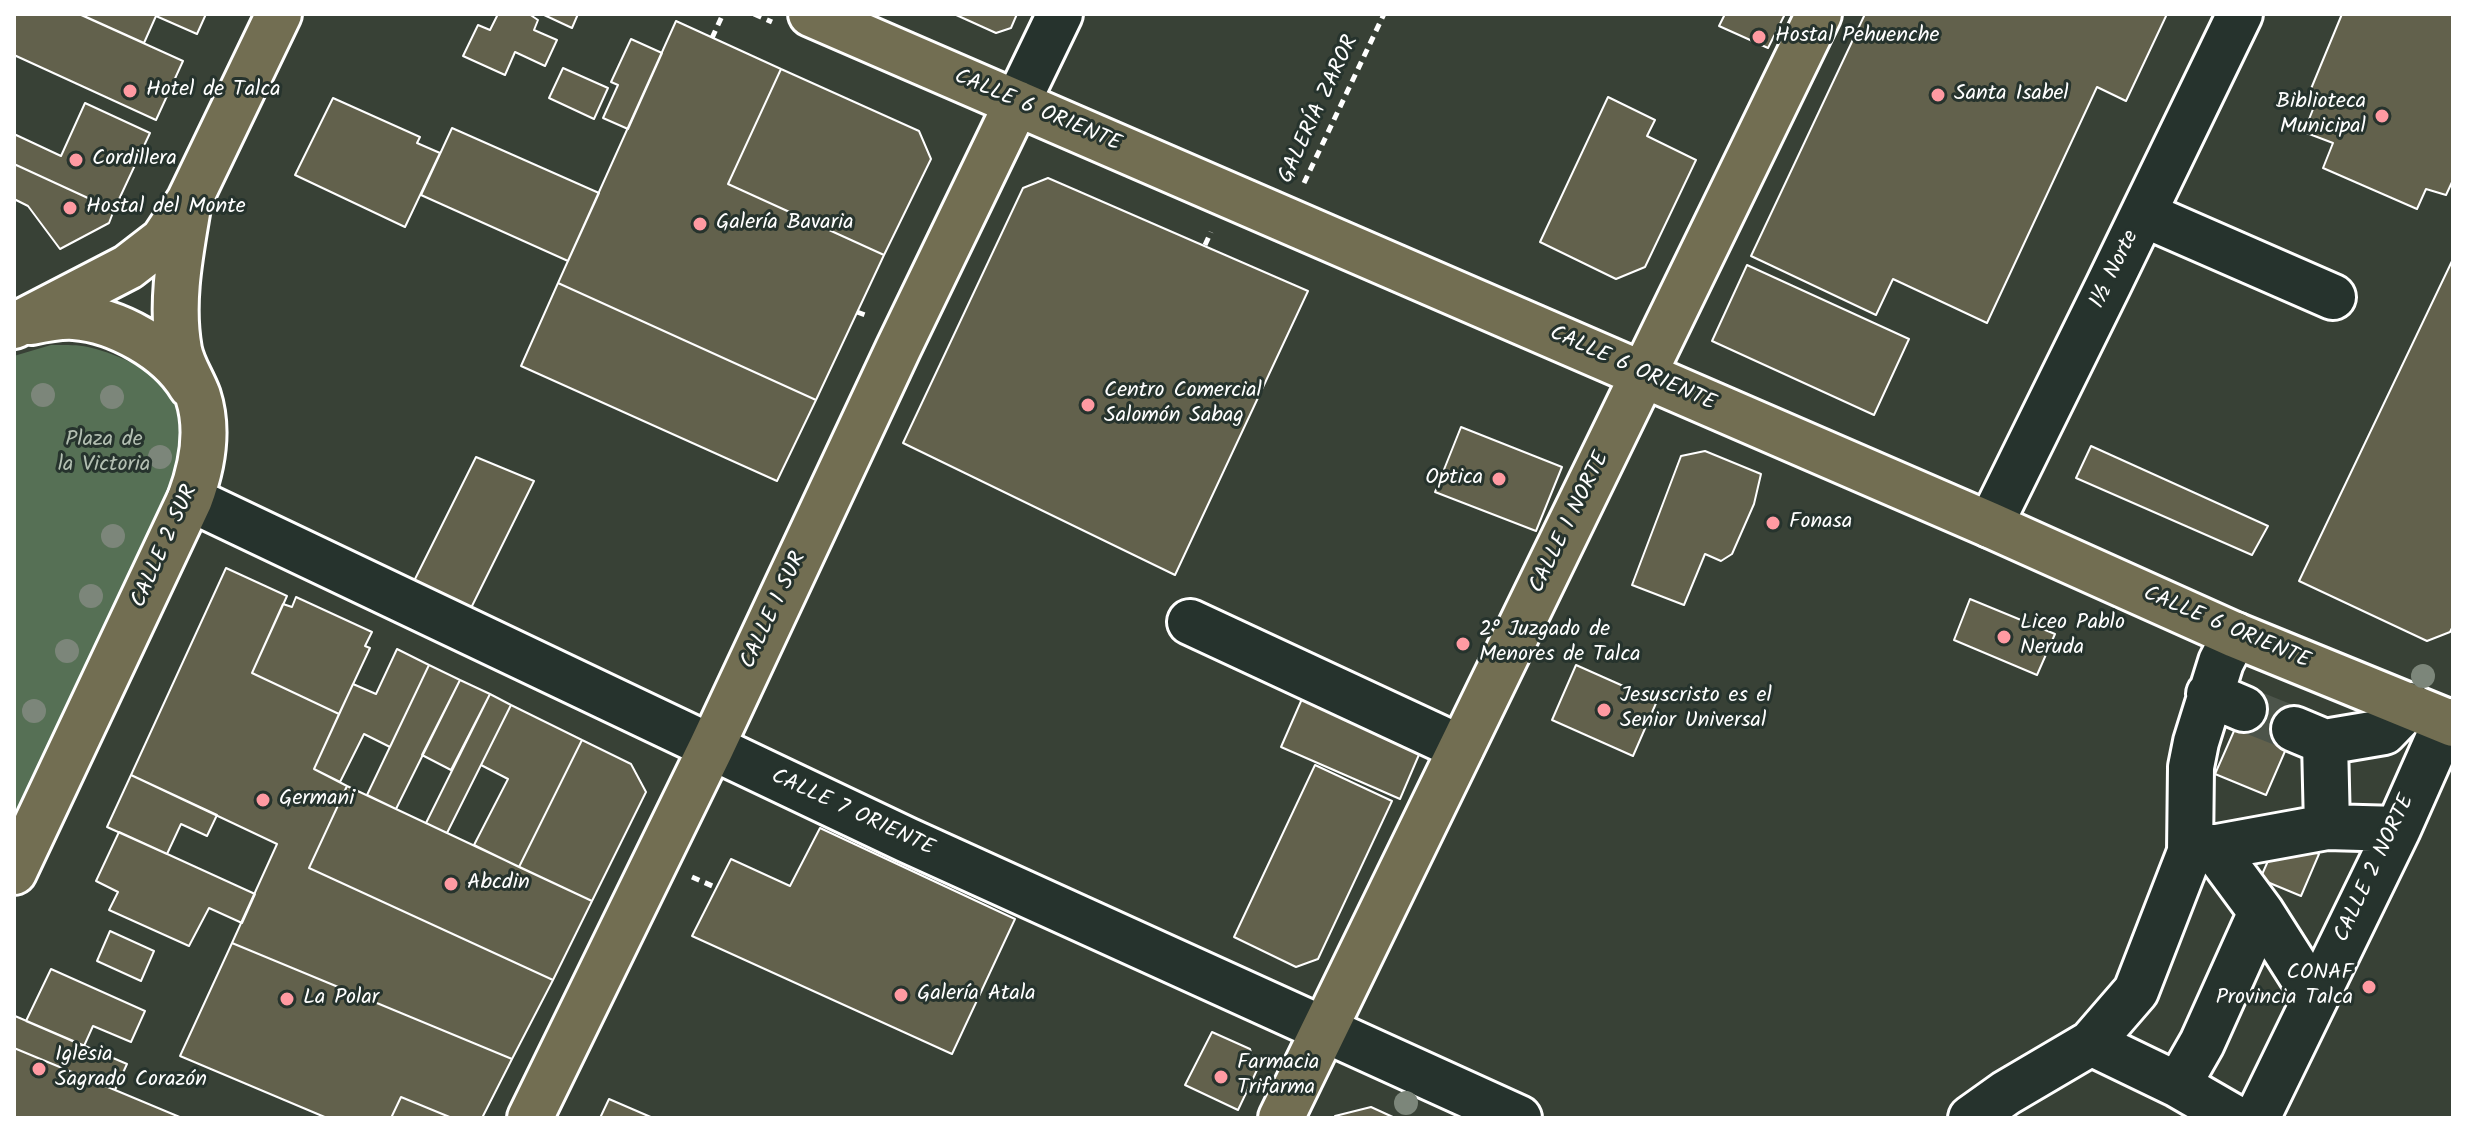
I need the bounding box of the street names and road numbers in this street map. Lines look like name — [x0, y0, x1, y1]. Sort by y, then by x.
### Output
street label: GALERÍA ZAROR — [1274, 32, 1366, 188]
street label: CALLE 6 ORIENTE — [950, 65, 1124, 159]
street label: 1½ Norte — [2086, 227, 2146, 313]
street label: CALLE 6 ORIENTE — [1545, 322, 1719, 418]
street label: CALLE 1 NORTE — [1525, 448, 1617, 598]
street label: CALLE 2 SUR — [127, 482, 205, 612]
street label: CALLE 1 SUR — [736, 548, 814, 674]
street label: CALLE 6 ORIENTE — [2139, 582, 2313, 676]
street label: CALLE 7 ORIENTE — [766, 765, 938, 863]
street label: CALLE 2 NORTE — [2330, 791, 2422, 947]

